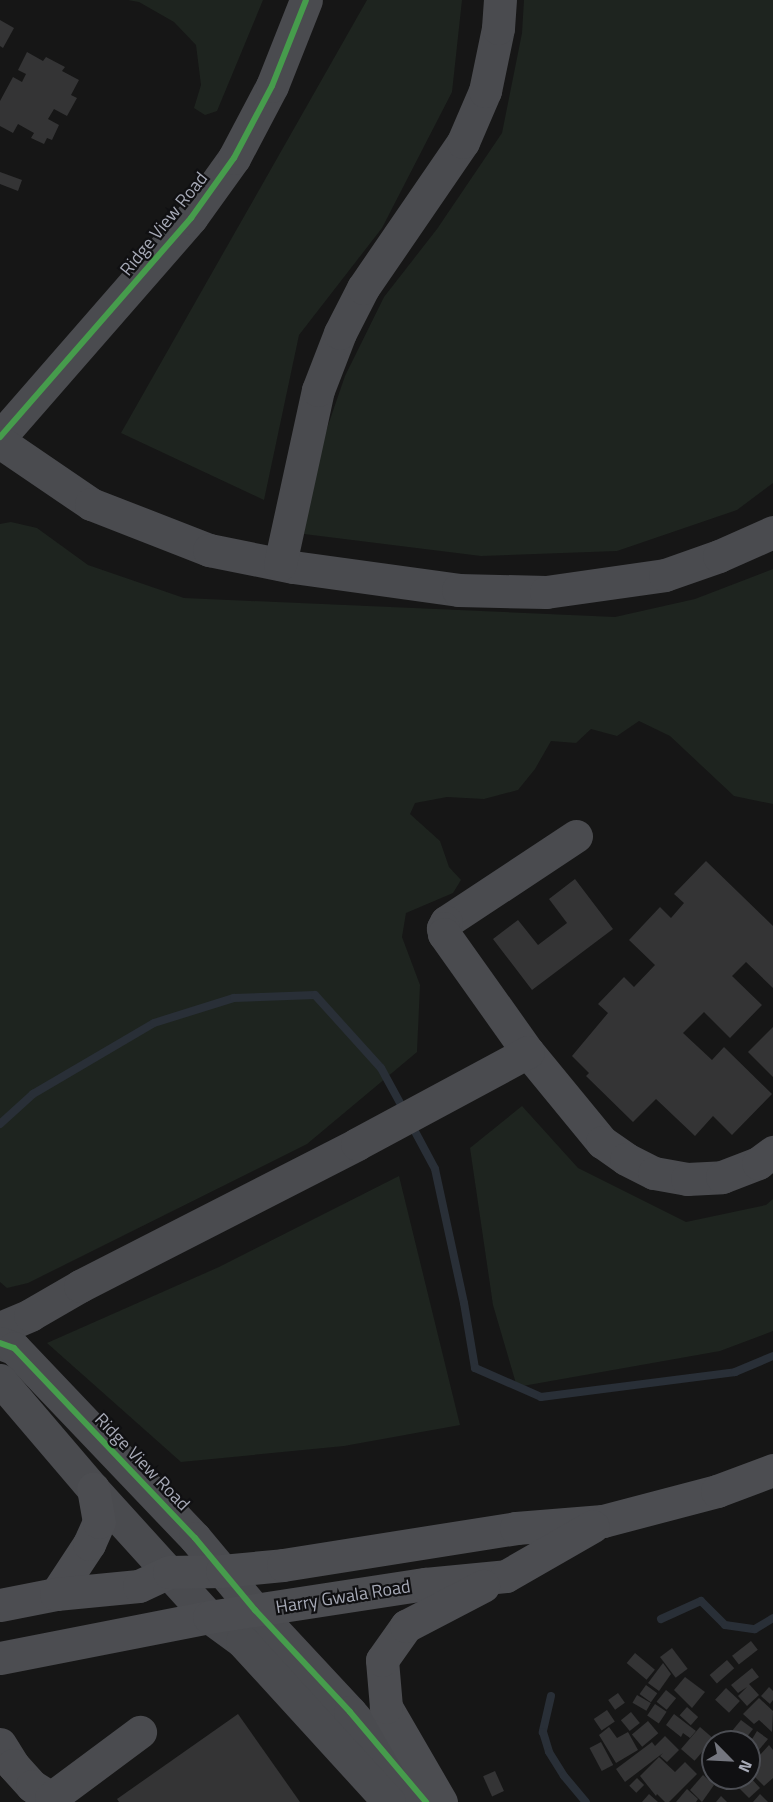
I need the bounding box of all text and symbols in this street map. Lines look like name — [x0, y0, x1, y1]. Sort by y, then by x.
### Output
street label: Ridge View Road — [116, 168, 212, 280]
street label: Ridge View Road — [90, 1409, 194, 1515]
street label: Harry Gwala Road — [274, 1576, 412, 1618]
north arrow — [701, 1730, 761, 1790]
text: N — [732, 1757, 759, 1776]

